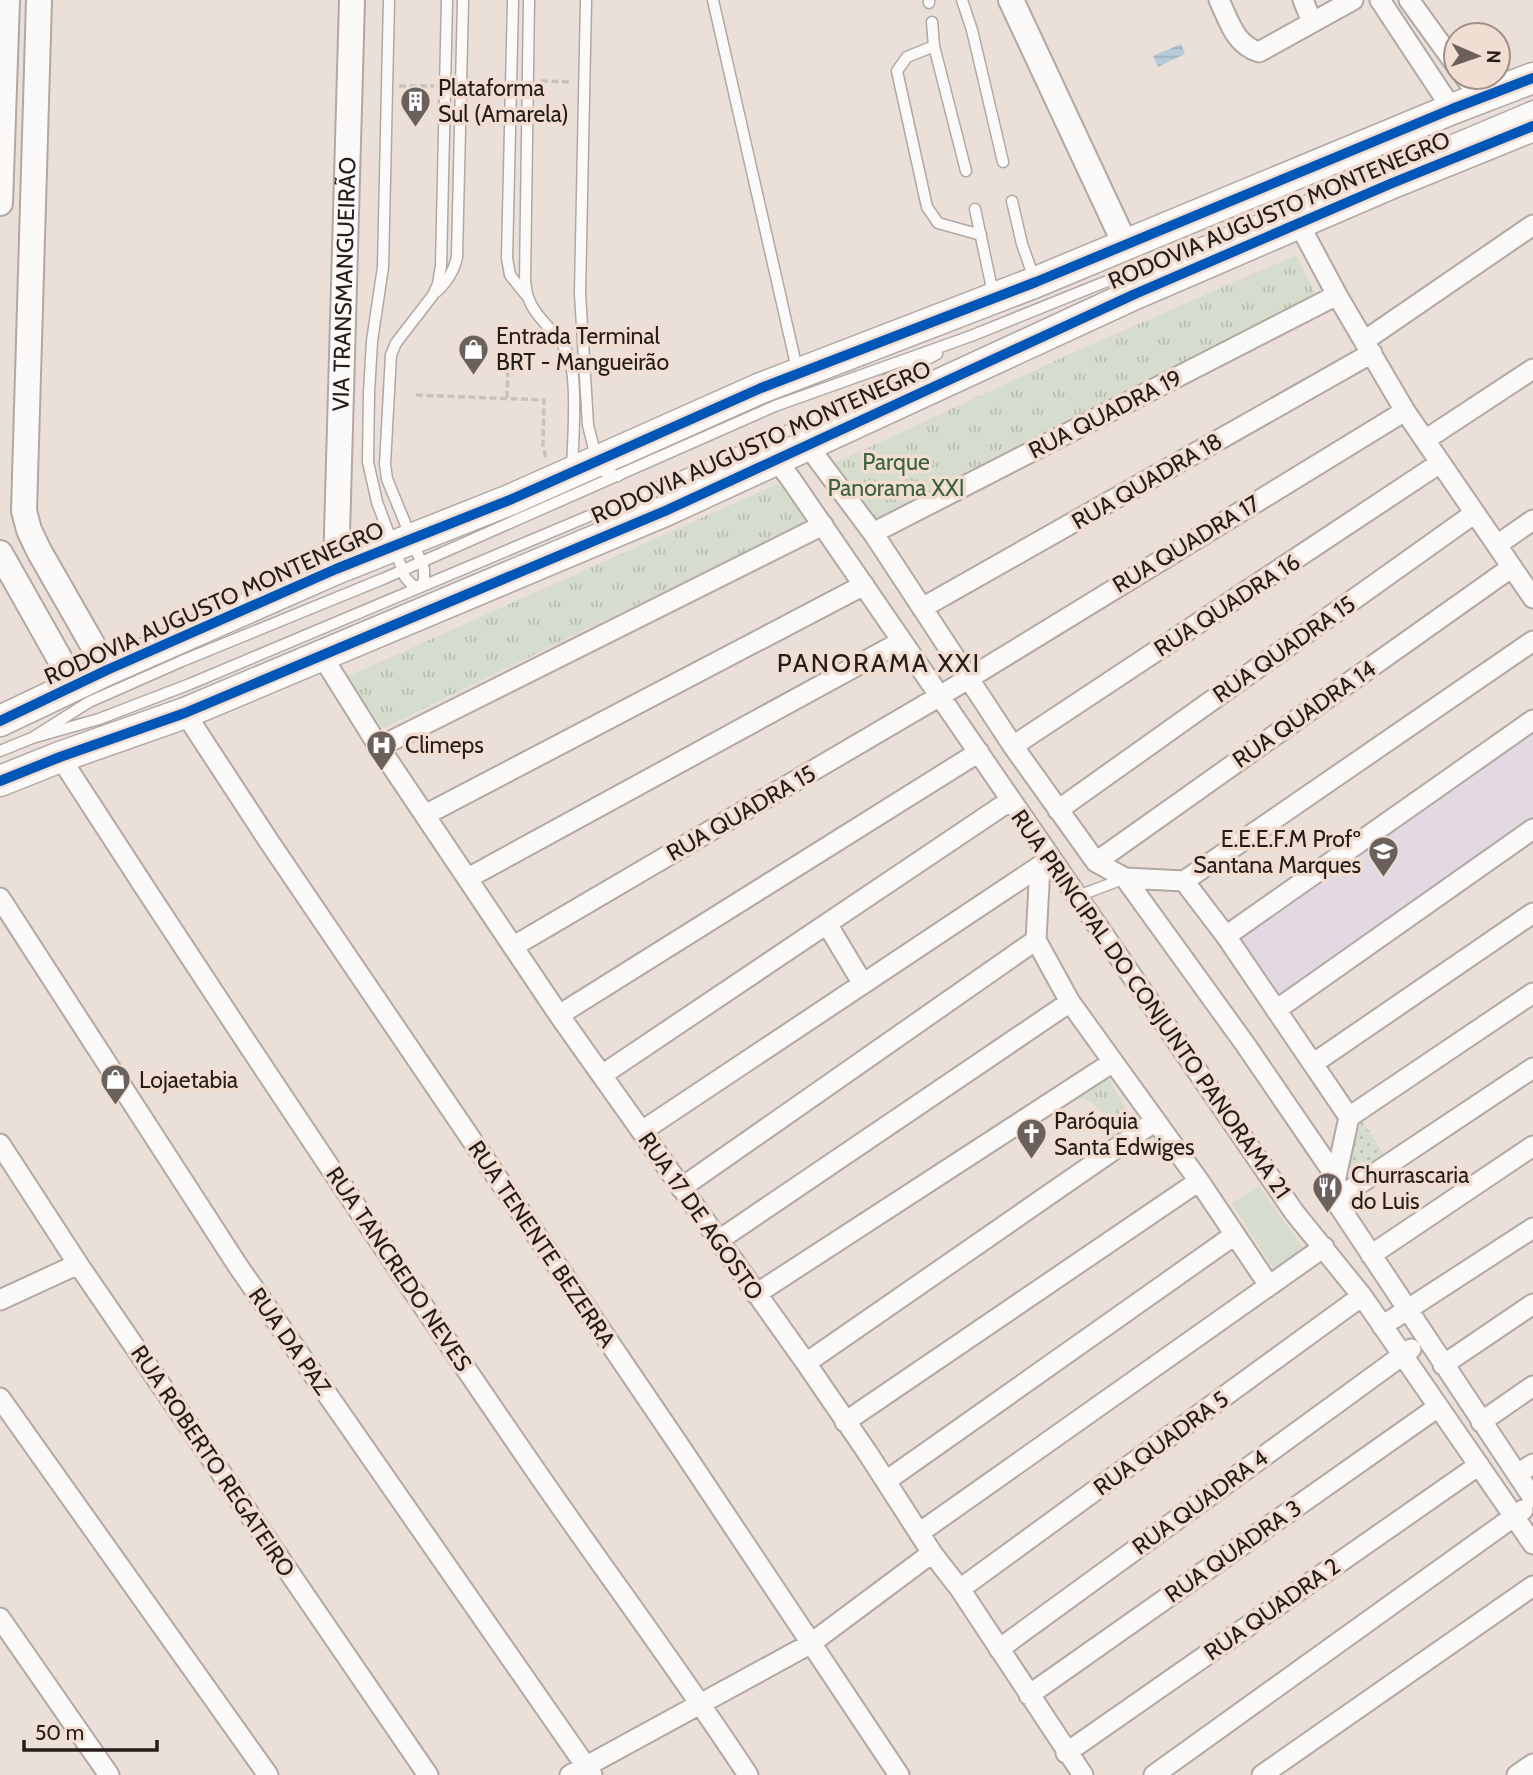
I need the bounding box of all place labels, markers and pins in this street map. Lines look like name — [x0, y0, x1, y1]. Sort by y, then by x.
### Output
place label: Plataforma Sul (Amarela) — [438, 74, 569, 128]
building icon: Plataforma Sul (Amarela) — [398, 84, 432, 128]
place label: Entrada Terminal BRT - Mangueirão — [496, 322, 669, 376]
shop icon: Entrada Terminal BRT - Mangueirão — [456, 332, 490, 376]
hospital icon: Climeps — [365, 728, 399, 772]
place label: Climeps — [405, 731, 484, 759]
place label: E.E.E.F.M Profº Santana Marques — [1193, 825, 1361, 879]
school or university icon: E.E.E.F.M Profº Santana Marques — [1367, 835, 1401, 879]
shop icon: Lojaetabia — [99, 1063, 133, 1107]
place label: Lojaetabia — [139, 1066, 238, 1094]
place label: Paróquia Santa Edwiges — [1054, 1107, 1195, 1161]
church icon: Paróquia Santa Edwiges — [1014, 1117, 1048, 1161]
place label: Churrascaria do Luis — [1351, 1161, 1469, 1215]
restaurant icon: Churrascaria do Luis — [1311, 1171, 1345, 1215]

